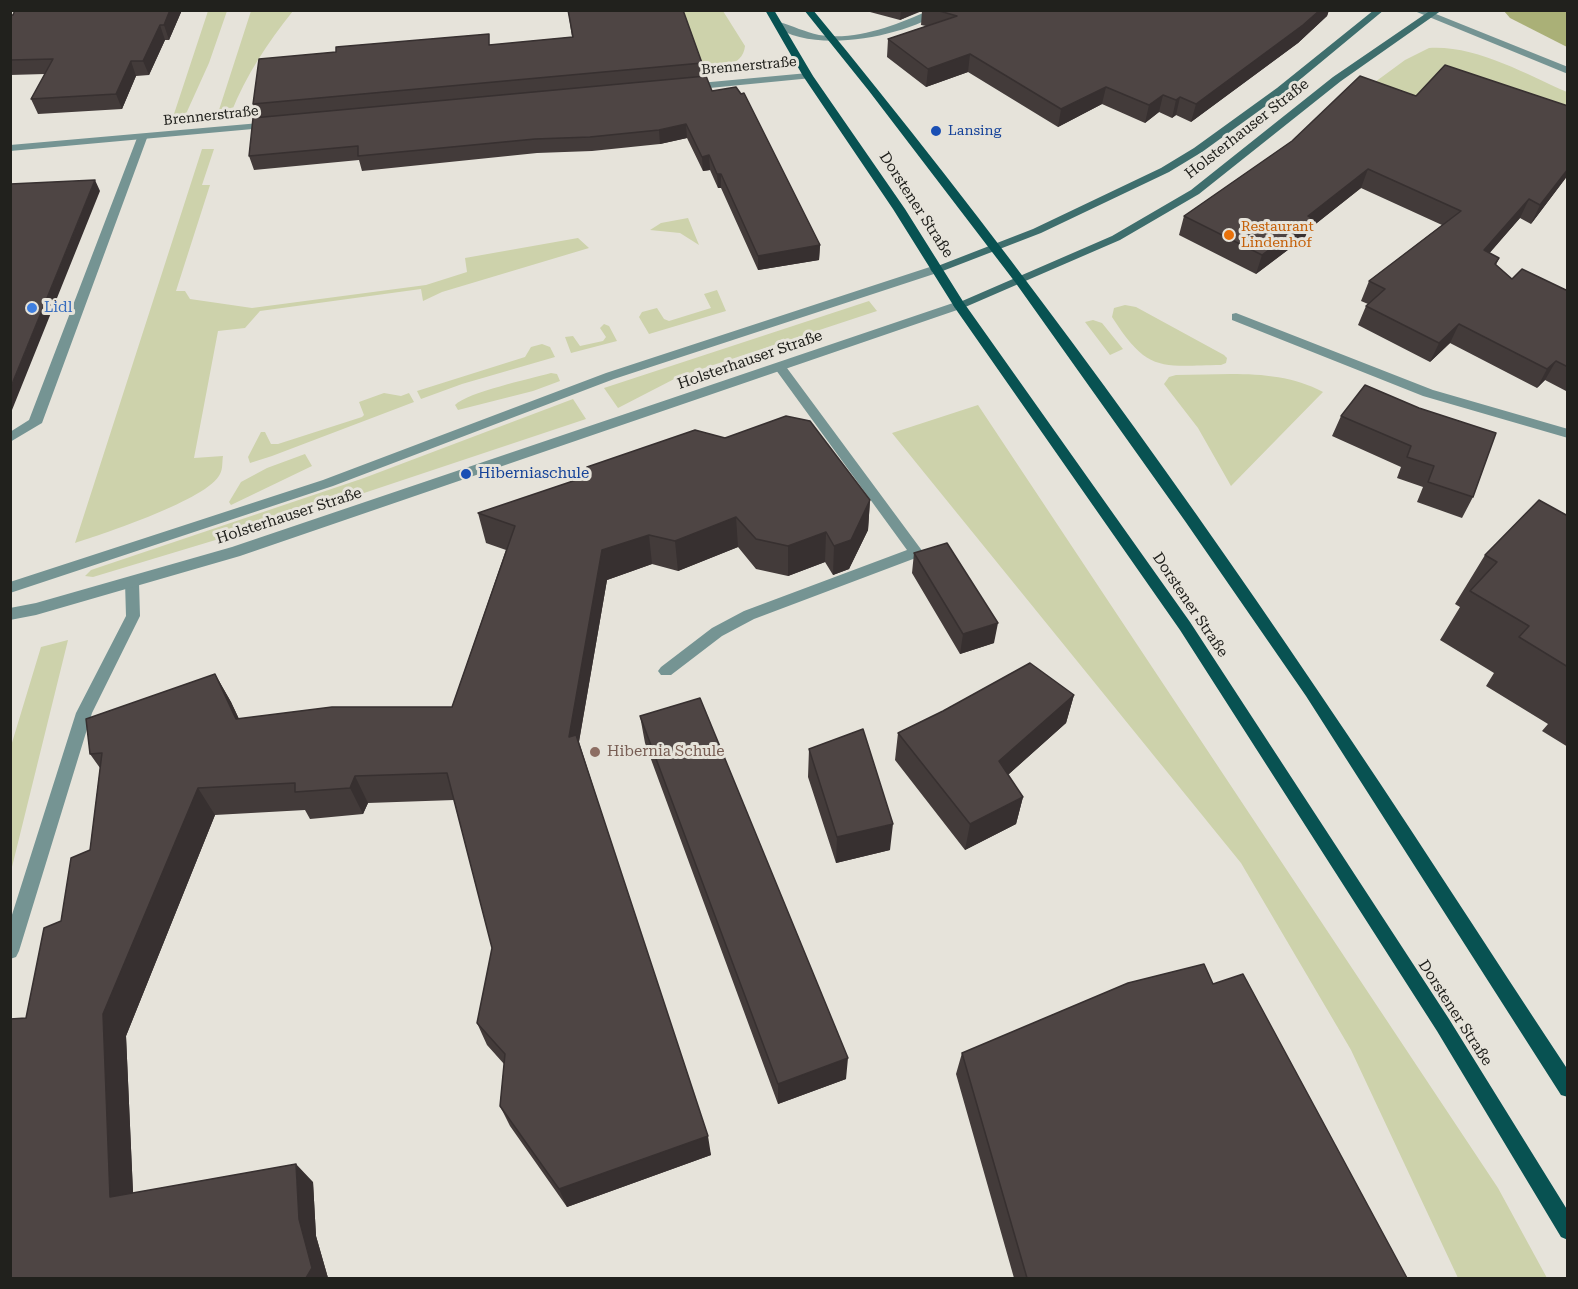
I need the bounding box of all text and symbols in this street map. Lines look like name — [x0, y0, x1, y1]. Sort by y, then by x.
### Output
street label: Brennerstraße — [701, 53, 797, 79]
street label: Holsterhauser Straße — [1182, 75, 1312, 183]
street label: Brennerstraße — [163, 103, 259, 129]
place label: Lansing — [948, 123, 1002, 139]
marker: Lansing — [929, 124, 943, 138]
street label: Dorstener Straße — [875, 149, 957, 261]
place label: Restaurant Lindenhof — [1241, 219, 1314, 252]
marker: Restaurant Lindenhof — [1222, 228, 1236, 242]
place label: Lidl — [44, 299, 72, 317]
marker: Lidl — [25, 301, 39, 315]
street label: Holsterhauser Straße — [675, 327, 825, 393]
place label: Hiberniaschule — [478, 465, 589, 483]
marker: Hiberniaschule — [459, 467, 473, 481]
street label: Holsterhauser Straße — [214, 484, 364, 548]
street label: Dorstener Straße — [1148, 549, 1232, 661]
place label: Hibernia Schule — [607, 743, 724, 761]
marker: Hibernia Schule — [588, 745, 602, 759]
street label: Dorstener Straße — [1414, 957, 1496, 1069]

